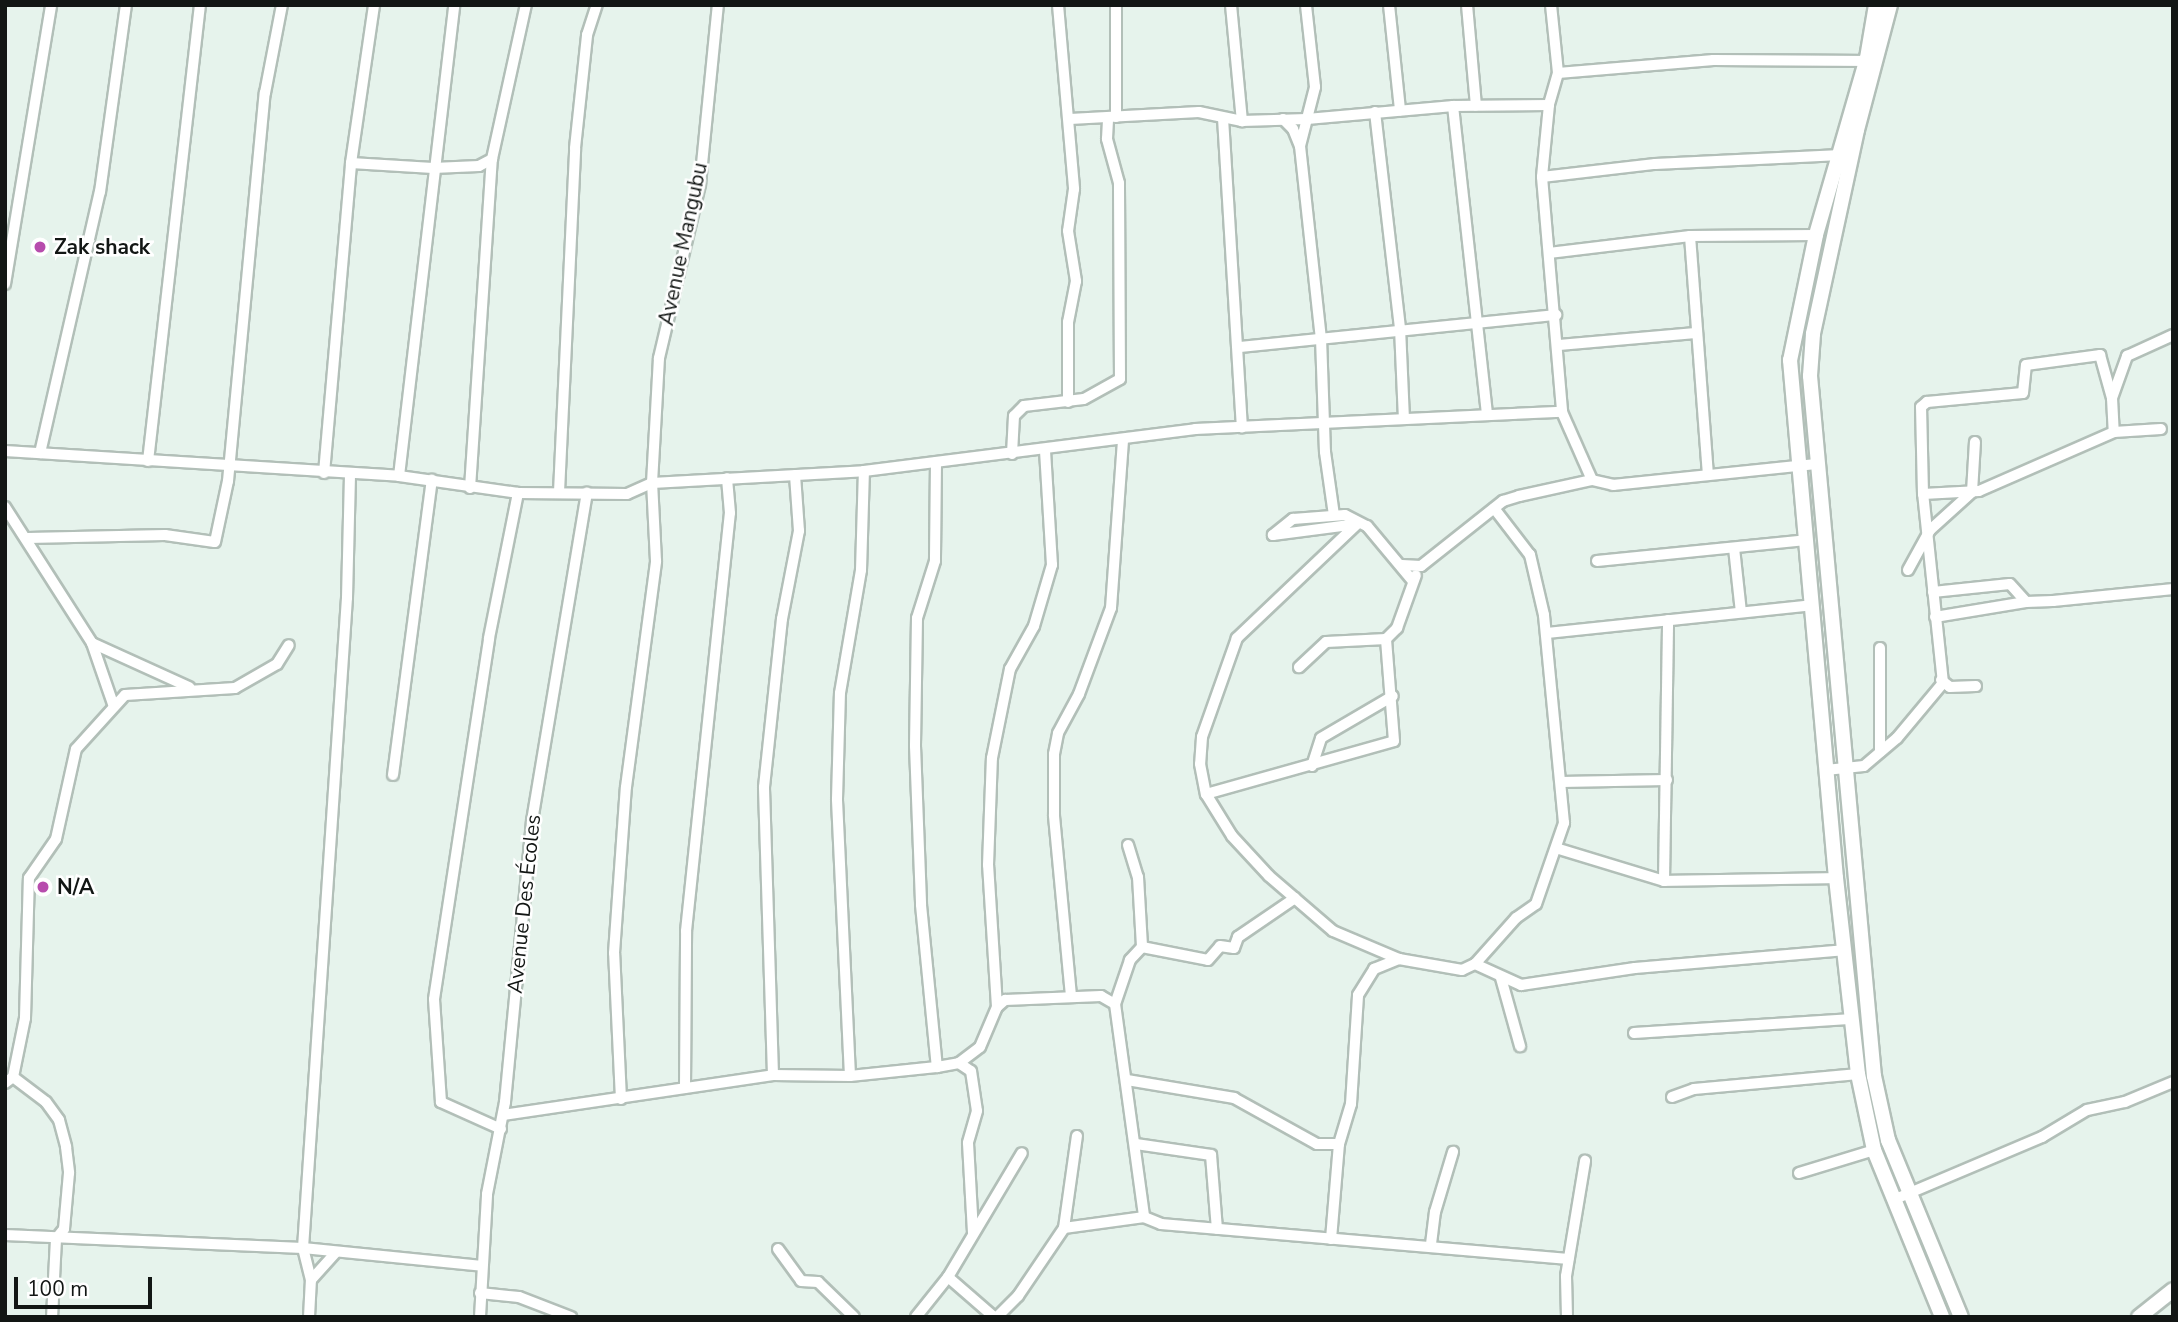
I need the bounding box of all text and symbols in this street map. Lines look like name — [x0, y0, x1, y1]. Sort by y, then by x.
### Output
street label: Avenue Mangubu — [653, 160, 713, 328]
place label: Zak shack — [54, 234, 150, 260]
marker: Zak shack — [32, 239, 48, 255]
street label: Avenue Des Écoles — [502, 813, 546, 995]
place label: N/A — [57, 874, 94, 900]
marker: N/A — [35, 879, 51, 895]
scale bar — [18, 1262, 156, 1306]
text: 100 m — [27, 1275, 88, 1303]

